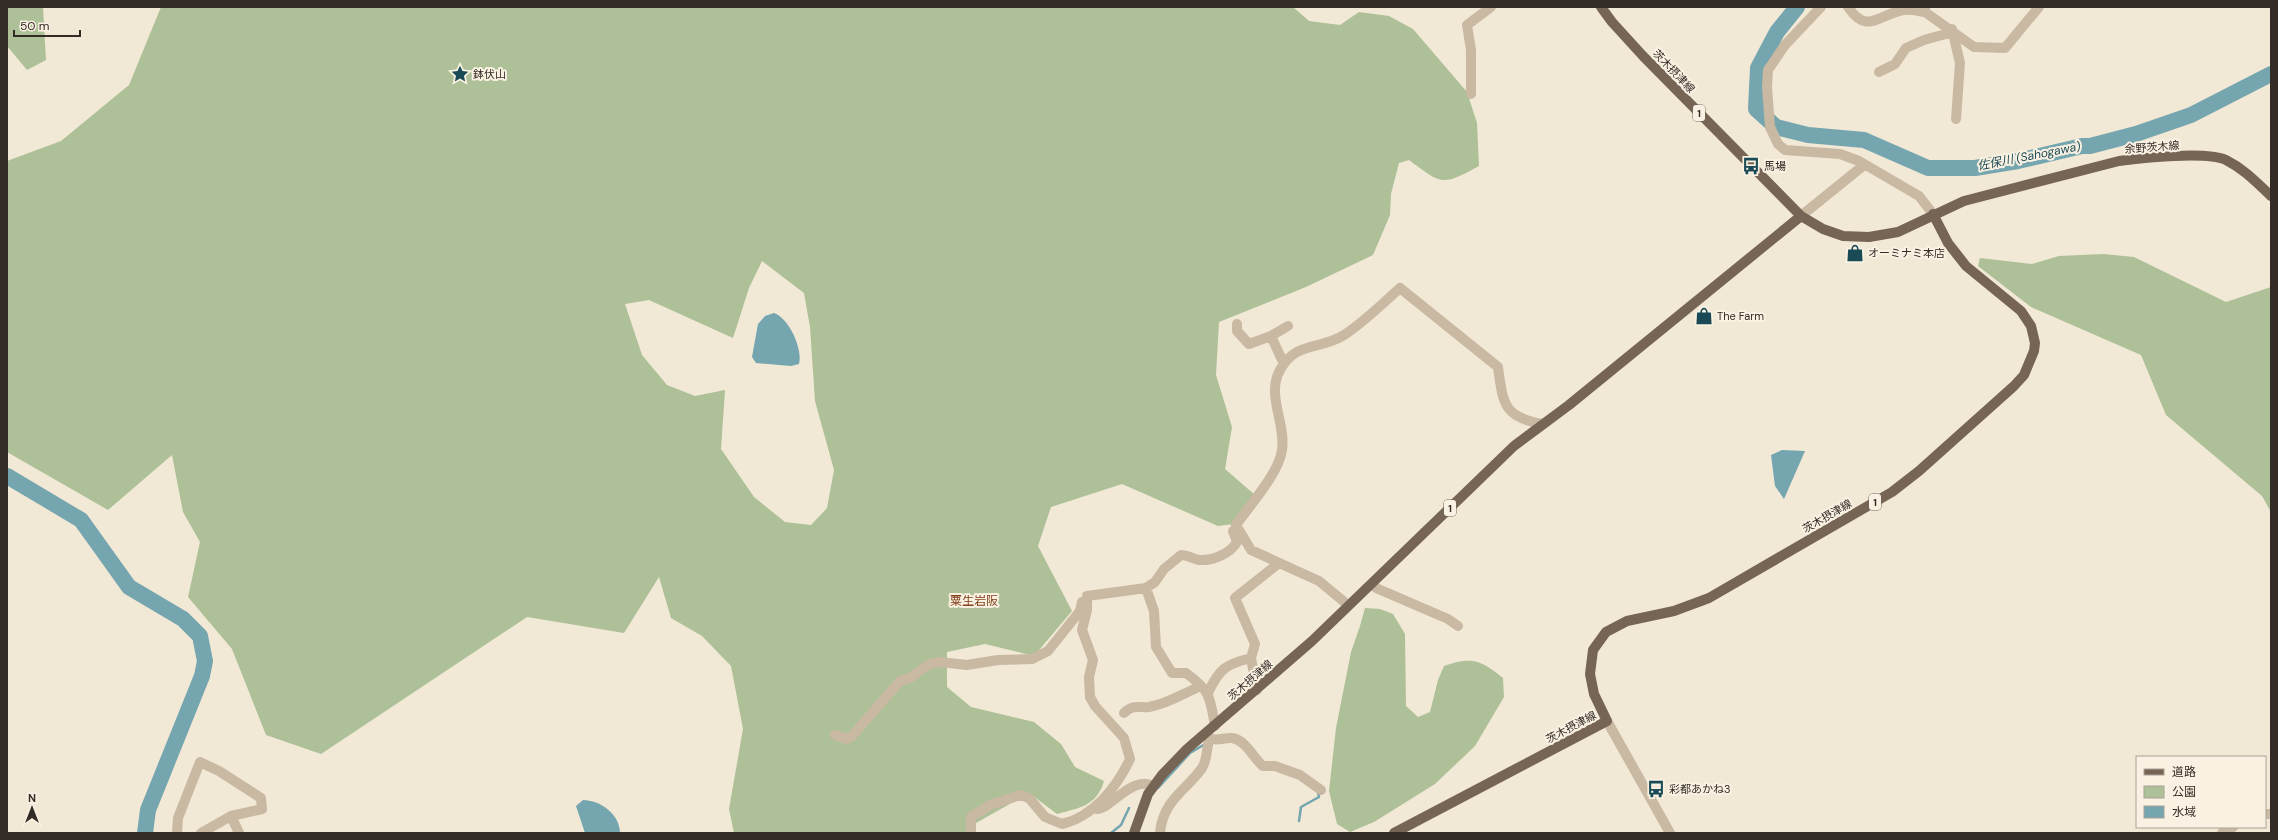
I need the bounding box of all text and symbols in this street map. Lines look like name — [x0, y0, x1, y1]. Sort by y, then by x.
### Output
scale bar — [14, 12, 80, 38]
text: 50 m — [20, 18, 49, 34]
street label: 茨木摂津線 — [1650, 46, 1698, 96]
place icon: 鉢伏山 — [450, 64, 470, 84]
place label: 鉢伏山 — [473, 67, 506, 81]
road number: 1 — [1693, 105, 1705, 121]
water label: 佐保川 (Sahogawa) — [1976, 138, 2082, 174]
street label: 余野茨木線 — [2124, 138, 2180, 156]
bus stop icon: 馬場 — [1741, 156, 1761, 176]
place label: 馬場 — [1764, 159, 1786, 173]
shop icon: オーミナミ本店 — [1845, 243, 1865, 263]
place label: オーミナミ本店 — [1868, 246, 1945, 260]
shop icon: The Farm — [1694, 306, 1714, 326]
place label: The Farm — [1717, 309, 1764, 323]
road number: 1 — [1869, 494, 1881, 510]
street label: 茨木摂津線 — [1800, 496, 1854, 536]
road number: 1 — [1444, 500, 1456, 516]
district label: 粟生岩阪 — [950, 593, 998, 609]
street label: 茨木摂津線 — [1225, 657, 1275, 703]
street label: 茨木摂津線 — [1543, 708, 1599, 746]
legend — [2136, 756, 2266, 828]
text: 道路 — [2172, 764, 2196, 780]
bus stop icon: 彩都あかね3 — [1646, 779, 1666, 799]
place label: 彩都あかね3 — [1669, 782, 1731, 796]
text: 公園 — [2172, 784, 2196, 800]
north arrow — [12, 788, 52, 828]
text: N — [28, 791, 36, 805]
text: 水域 — [2172, 804, 2196, 820]

